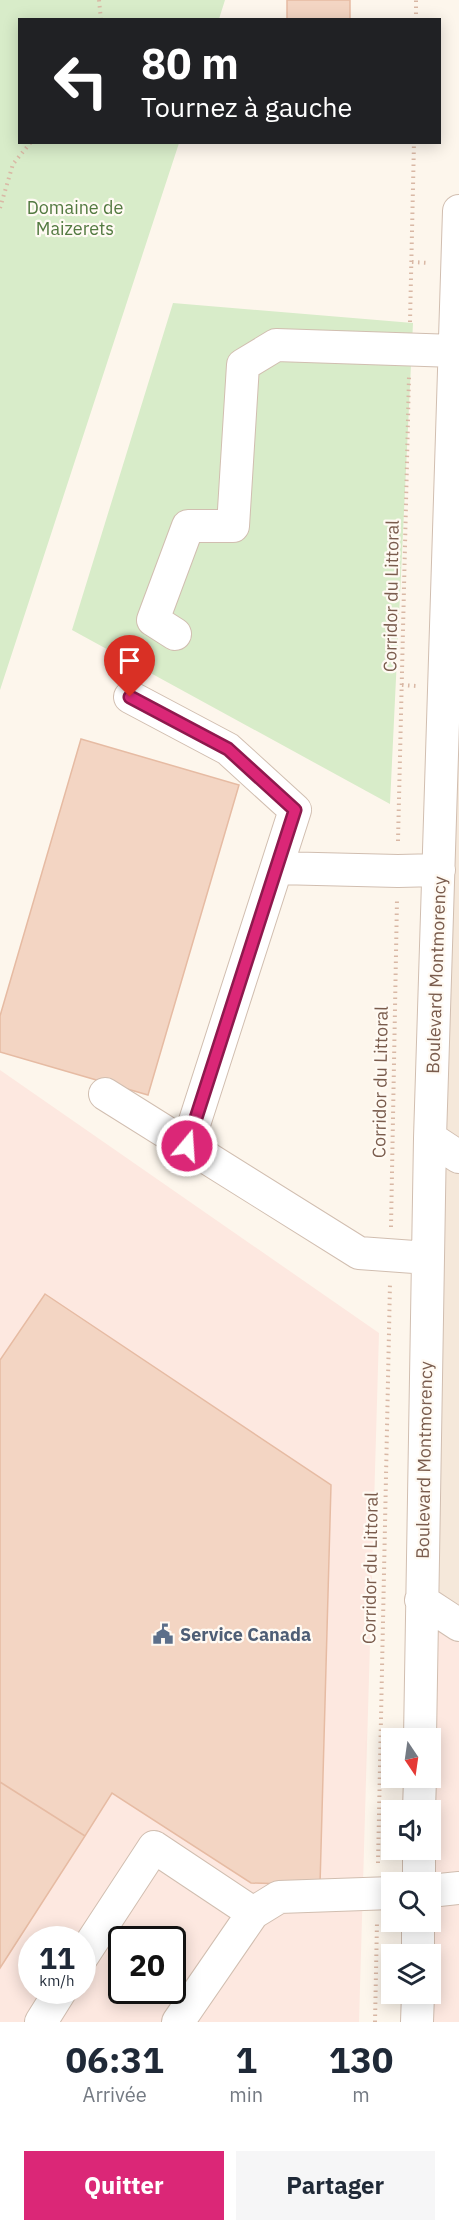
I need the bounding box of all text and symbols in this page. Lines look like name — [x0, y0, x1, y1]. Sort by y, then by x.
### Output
text: 80 m — [141, 36, 239, 91]
icon: left — [42, 42, 120, 120]
text: Tournez à gauche — [141, 89, 352, 124]
park label: Domaine de Maizerets — [27, 196, 123, 240]
street label: Corridor du Littoral — [378, 520, 404, 672]
pin — [104, 635, 155, 697]
icon: arrive — [113, 644, 146, 677]
street label: Boulevard Montmorency — [421, 876, 451, 1074]
street label: Corridor du Littoral — [367, 1006, 393, 1158]
position arrow — [155, 1114, 219, 1178]
street label: Boulevard Montmorency — [411, 1361, 437, 1559]
street label: Corridor du Littoral — [357, 1492, 383, 1644]
public building icon: Service Canada — [151, 1622, 175, 1646]
place label: Service Canada — [180, 1623, 311, 1646]
north arrow — [381, 1728, 441, 1788]
map controls — [381, 1728, 441, 2004]
button: sound — [381, 1800, 441, 1860]
button: search — [381, 1872, 441, 1932]
speed limit sign: 20 — [108, 1926, 186, 2004]
text: 11 — [39, 1938, 75, 1977]
button: layers — [381, 1944, 441, 2004]
text: km/h — [39, 1971, 75, 1990]
text: 06:31 — [66, 2036, 164, 2083]
text: 1 — [235, 2036, 257, 2083]
text: 130 — [329, 2036, 393, 2083]
text: Arrivée — [83, 2081, 147, 2108]
text: min — [229, 2081, 263, 2108]
text: m — [352, 2081, 370, 2108]
button: Quitter — [24, 2151, 224, 2220]
button: Partager — [236, 2151, 435, 2220]

